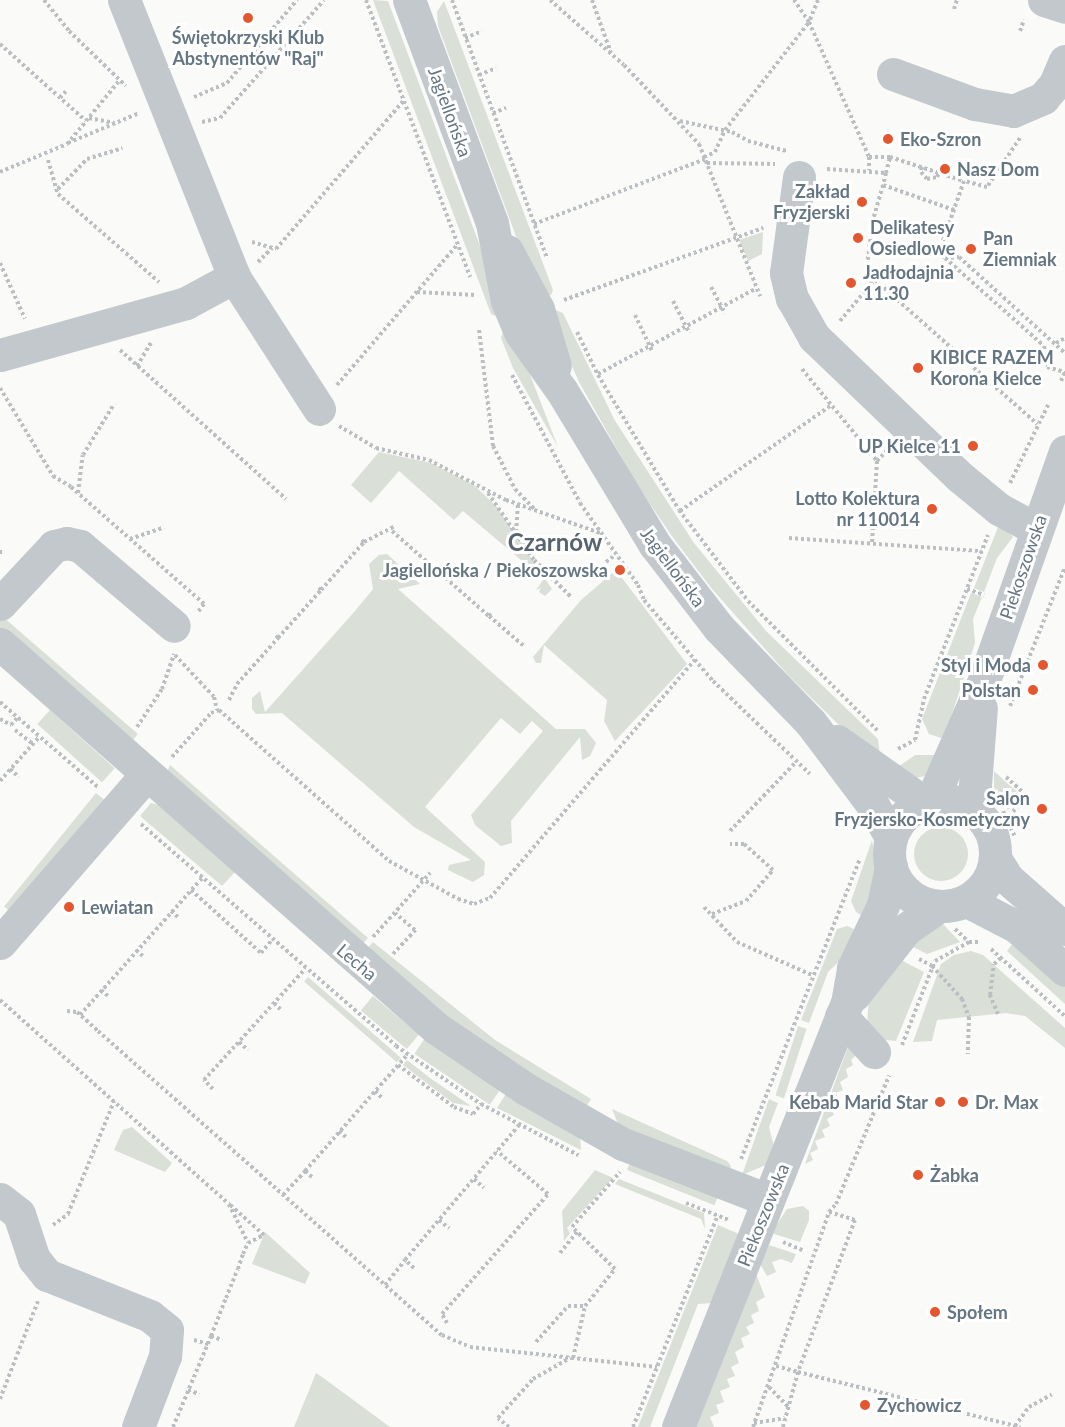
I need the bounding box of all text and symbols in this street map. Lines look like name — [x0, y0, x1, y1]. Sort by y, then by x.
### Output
marker: Świętokrzyski Klub Abstynentów "Raj" — [241, 11, 255, 25]
place label: Świętokrzyski Klub Abstynentów "Raj" — [172, 27, 324, 70]
street label: Jagiellońska — [424, 64, 476, 160]
place label: Eko-Szron — [900, 128, 981, 150]
marker: Eko-Szron — [881, 132, 895, 146]
place label: Nasz Dom — [957, 158, 1039, 180]
marker: Nasz Dom — [938, 162, 952, 176]
place label: Zakład Fryzjerski — [773, 181, 850, 224]
marker: Zakład Fryzjerski — [855, 195, 869, 209]
place label: Delikatesy Osiedlowe — [870, 217, 955, 260]
place label: Pan Ziemniak — [983, 228, 1057, 270]
marker: Delikatesy Osiedlowe — [851, 231, 865, 245]
marker: Pan Ziemniak — [964, 242, 978, 256]
place label: Jadłodajnia 11.30 — [863, 262, 954, 304]
marker: Jadłodajnia 11.30 — [844, 276, 858, 290]
place label: KIBICE RAZEM Korona Kielce — [930, 347, 1054, 389]
marker: KIBICE RAZEM Korona Kielce — [911, 361, 925, 375]
place label: UP Kielce 11 — [858, 435, 961, 457]
marker: UP Kielce 11 — [966, 439, 980, 453]
place label: Lotto Kolektura nr 110014 — [795, 488, 920, 530]
marker: Lotto Kolektura nr 110014 — [925, 502, 939, 516]
street label: Piekoszowska — [995, 512, 1051, 622]
street label: Jagiellońska — [636, 523, 710, 611]
district label: Czarnów — [508, 528, 602, 556]
place label: Jagiellońska / Piekoszowska — [383, 559, 608, 581]
marker: Jagiellońska / Piekoszowska — [613, 563, 627, 577]
place label: Styl i Moda — [941, 654, 1031, 676]
marker: Styl i Moda — [1036, 658, 1050, 672]
place label: Polstan — [962, 679, 1021, 701]
marker: Polstan — [1026, 683, 1040, 697]
place label: Salon Fryzjersko-Kosmetyczny — [834, 788, 1030, 830]
marker: Salon Fryzjersko-Kosmetyczny — [1035, 802, 1049, 816]
place label: Lewiatan — [81, 896, 153, 918]
marker: Lewiatan — [62, 900, 76, 914]
street label: Lecha — [333, 939, 381, 985]
place label: Kebab Marid Star — [789, 1091, 928, 1113]
place label: Dr. Max — [975, 1091, 1038, 1113]
marker: Kebab Marid Star — [933, 1095, 947, 1109]
marker: Dr. Max — [956, 1095, 970, 1109]
street label: Piekoszowska — [733, 1160, 793, 1270]
place label: Żabka — [930, 1164, 979, 1186]
marker: Żabka — [911, 1168, 925, 1182]
place label: Społem — [947, 1301, 1008, 1323]
marker: Społem — [928, 1305, 942, 1319]
place label: Zychowicz — [877, 1394, 962, 1416]
marker: Zychowicz — [858, 1398, 872, 1412]

